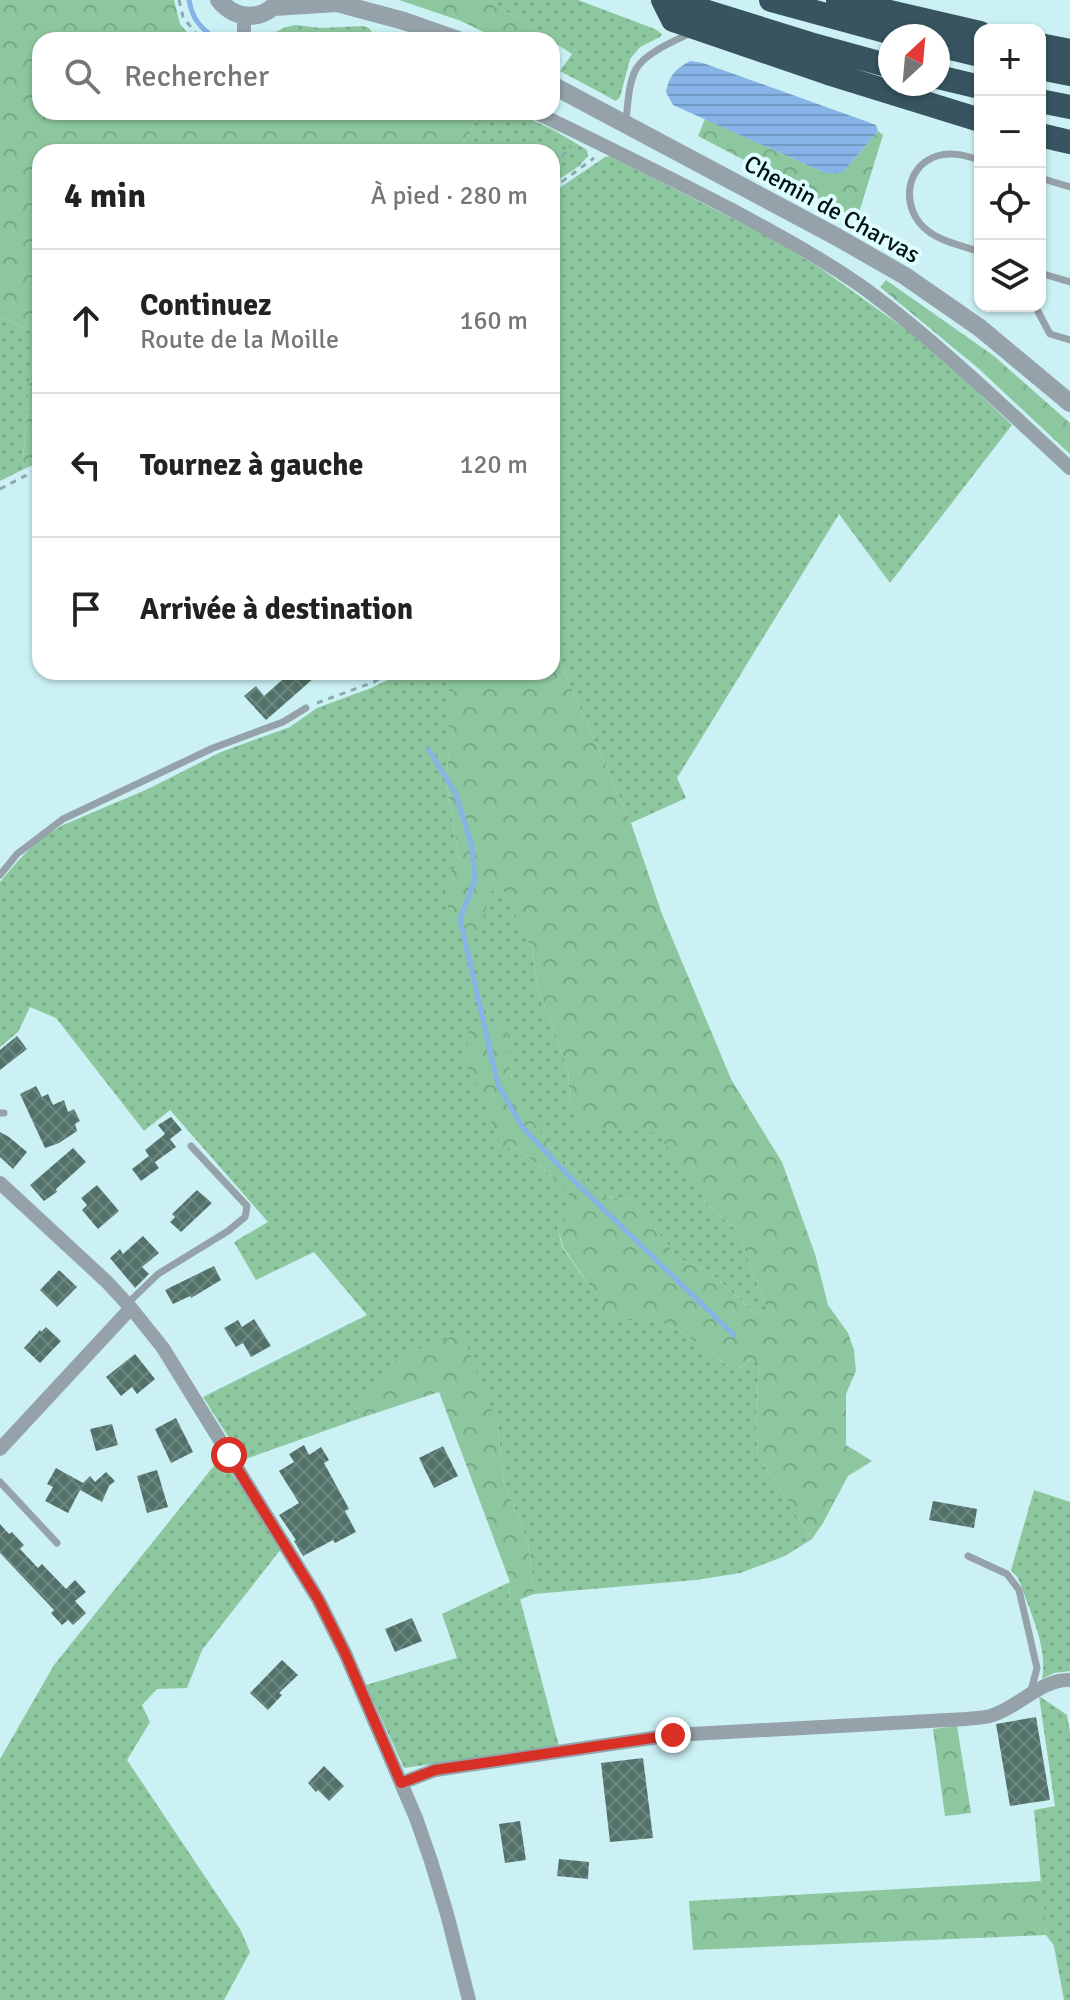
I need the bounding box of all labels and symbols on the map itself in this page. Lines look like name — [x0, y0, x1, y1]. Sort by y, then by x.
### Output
north arrow — [878, 24, 950, 96]
street label: Chemin de Charvas — [739, 148, 925, 270]
route start — [211, 1437, 247, 1473]
route end — [655, 1717, 691, 1753]

